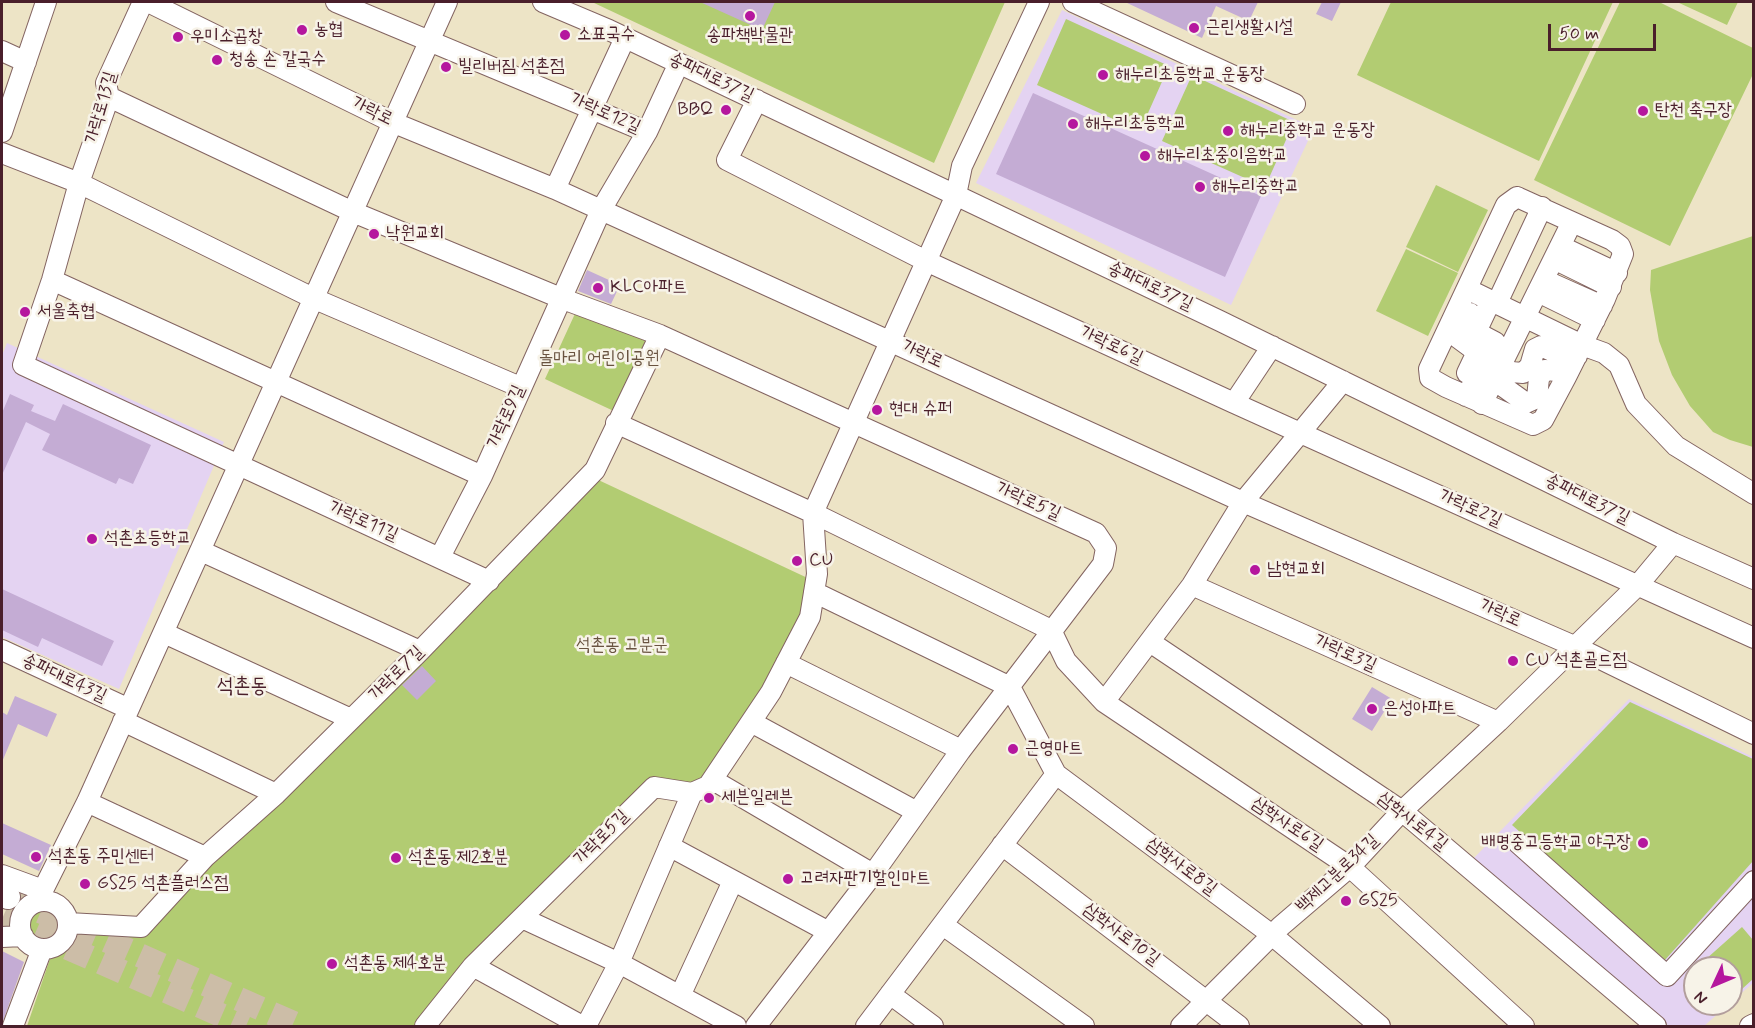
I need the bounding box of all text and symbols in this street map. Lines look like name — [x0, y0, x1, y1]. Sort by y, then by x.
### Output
marker: 송파책박물관 — [743, 9, 757, 23]
scale bar — [1551, 12, 1659, 50]
place label: 근린생활시설 — [1206, 17, 1293, 39]
place label: 농협 — [314, 19, 343, 41]
marker: 근린생활시설 — [1187, 21, 1201, 35]
text: 50 m — [1559, 22, 1599, 46]
marker: 농협 — [295, 23, 309, 37]
place label: 소표국수 — [577, 24, 635, 46]
place label: 송파책박물관 — [707, 25, 793, 47]
place label: 우미소곱창 — [190, 26, 262, 48]
marker: 소표국수 — [558, 28, 572, 42]
marker: 우미소곱창 — [171, 30, 185, 44]
place label: 청송 손 칼국수 — [229, 49, 326, 71]
street label: 송파대로37길 — [665, 49, 757, 107]
marker: 청송 손 칼국수 — [210, 53, 224, 67]
place label: 빌리버짐 석촌점 — [458, 56, 564, 78]
marker: 빌리버짐 석촌점 — [439, 60, 453, 74]
place label: 해누리초등학교 운동장 — [1115, 64, 1265, 86]
marker: 해누리초등학교 운동장 — [1096, 68, 1110, 82]
street label: 가락로13길 — [81, 69, 123, 147]
street label: 가락로12길 — [566, 89, 644, 139]
street label: 가락로 — [348, 93, 396, 131]
place label: BBQ — [677, 99, 714, 121]
place label: 탄천 축구장 — [1655, 100, 1732, 122]
marker: BBQ — [719, 103, 733, 117]
marker: 탄천 축구장 — [1636, 104, 1650, 118]
place label: 해누리초등학교 — [1085, 113, 1186, 135]
marker: 해누리초등학교 — [1066, 117, 1080, 131]
place label: 해누리중학교 운동장 — [1240, 120, 1375, 142]
marker: 해누리중학교 운동장 — [1221, 124, 1235, 138]
place label: 해누리초중이음학교 — [1157, 145, 1287, 167]
marker: 해누리초중이음학교 — [1138, 149, 1152, 163]
place label: 해누리중학교 — [1212, 176, 1299, 198]
marker: 해누리중학교 — [1193, 180, 1207, 194]
place label: 낙원교회 — [386, 223, 444, 245]
marker: 낙원교회 — [367, 227, 381, 241]
street label: 송파대로37길 — [1104, 258, 1196, 316]
place label: KLC아파트 — [610, 277, 687, 299]
marker: KLC아파트 — [591, 281, 605, 295]
place label: 서울축협 — [37, 301, 95, 323]
marker: 서울축협 — [18, 305, 32, 319]
street label: 가락로6길 — [1076, 322, 1146, 370]
street label: 가락로 — [898, 336, 946, 374]
park label: 돌마리 어린이공원 — [539, 348, 659, 370]
street label: 가락로9길 — [484, 382, 530, 452]
place label: 현대 슈퍼 — [889, 399, 952, 421]
marker: 현대 슈퍼 — [870, 403, 884, 417]
street label: 송파대로37길 — [1541, 470, 1633, 530]
street label: 가락로5길 — [992, 478, 1064, 526]
street label: 가락로2길 — [1435, 486, 1505, 532]
street label: 가락로11길 — [325, 497, 401, 547]
place label: 석촌초등학교 — [104, 528, 191, 550]
marker: 석촌초등학교 — [85, 532, 99, 546]
place label: CU — [809, 550, 833, 572]
marker: CU — [790, 554, 804, 568]
place label: 남현교회 — [1267, 559, 1325, 581]
marker: 남현교회 — [1248, 563, 1262, 577]
street label: 가락로 — [1476, 595, 1524, 633]
street label: 가락로3길 — [1310, 631, 1380, 677]
park label: 석촌동 고분군 — [576, 635, 668, 657]
street label: 가락로7길 — [365, 642, 429, 706]
street label: 송파대로43길 — [18, 650, 110, 708]
place label: CU 석촌골드점 — [1525, 650, 1627, 672]
marker: CU 석촌골드점 — [1506, 654, 1520, 668]
district label: 석촌동 — [217, 675, 267, 701]
place label: 은성아파트 — [1384, 698, 1456, 720]
marker: 은성아파트 — [1365, 702, 1379, 716]
place label: 근영마트 — [1025, 738, 1083, 760]
marker: 근영마트 — [1006, 742, 1020, 756]
place label: 세븐일레븐 — [721, 787, 793, 809]
street label: 삼학사로4길 — [1373, 788, 1451, 856]
marker: 세븐일레븐 — [702, 791, 716, 805]
street label: 삼학사로6길 — [1247, 793, 1327, 857]
street label: 가락로5길 — [570, 806, 634, 870]
street label: 백제고분로34길 — [1292, 830, 1384, 918]
place label: 배명중고등학교 야구장 — [1481, 832, 1631, 854]
street label: 삼학사로8길 — [1142, 834, 1220, 900]
marker: 배명중고등학교 야구장 — [1636, 836, 1650, 850]
place label: 석촌동 주민센터 — [48, 846, 154, 868]
place label: 석촌동 제2호분 — [408, 847, 509, 869]
marker: 석촌동 주민센터 — [29, 850, 43, 864]
marker: 석촌동 제2호분 — [389, 851, 403, 865]
place label: 고려자판기할인마트 — [800, 868, 930, 890]
marker: 고려자판기할인마트 — [781, 872, 795, 886]
place label: GS25 석촌플러스점 — [97, 873, 228, 895]
marker: GS25 석촌플러스점 — [78, 877, 92, 891]
place label: GS25 — [1358, 890, 1397, 912]
marker: GS25 — [1339, 894, 1353, 908]
street label: 삼학사로10길 — [1078, 899, 1164, 971]
place label: 석촌동 제4호분 — [344, 953, 446, 975]
north arrow — [1683, 956, 1743, 1016]
marker: 석촌동 제4호분 — [325, 957, 339, 971]
text: N — [1690, 986, 1712, 1009]

